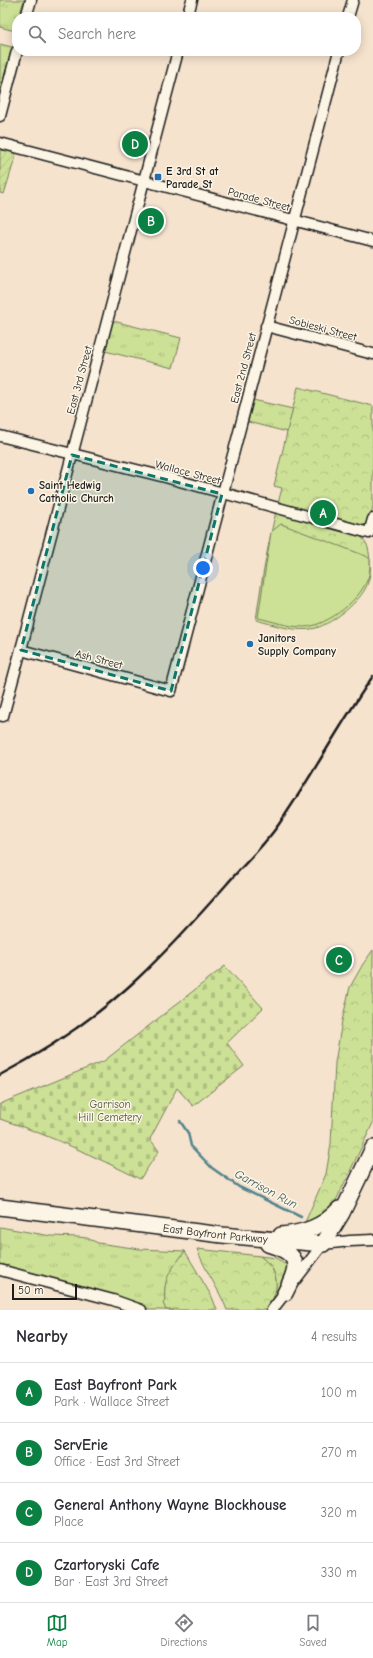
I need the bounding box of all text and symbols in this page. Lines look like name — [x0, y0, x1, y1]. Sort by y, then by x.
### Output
search box — [12, 12, 361, 56]
icon: search — [26, 23, 48, 45]
text: Search here — [58, 25, 136, 43]
pin: D — [122, 129, 148, 159]
place label: E 3rd St at Parade St — [166, 165, 219, 191]
marker: E 3rd St at Parade St — [153, 172, 163, 182]
street label: Parade Street — [226, 185, 292, 214]
pin: B — [138, 206, 164, 236]
street label: Sobieski Street — [288, 313, 359, 344]
street label: East 2nd Street — [228, 331, 259, 405]
street label: East 3rd Street — [64, 344, 95, 416]
street label: Wallace Street — [154, 458, 223, 488]
place label: Saint Hedwig Catholic Church — [39, 479, 114, 505]
marker: Saint Hedwig Catholic Church — [26, 486, 36, 496]
pin: A — [310, 498, 336, 528]
your location — [193, 558, 213, 578]
place label: Janitors Supply Company — [258, 632, 336, 658]
marker: Janitors Supply Company — [245, 639, 255, 649]
street label: Ash Street — [74, 647, 125, 672]
pin: C — [326, 945, 352, 975]
park label: Garrison Hill Cemetery — [78, 1098, 142, 1124]
water label: Garrison Run — [232, 1167, 300, 1212]
street label: East Bayfront Parkway — [162, 1222, 268, 1246]
scale bar — [12, 1282, 77, 1301]
text: 50 m — [18, 1284, 43, 1297]
text: Nearby — [16, 1327, 67, 1346]
text: 4 results — [311, 1329, 357, 1344]
text: East Bayfront Park — [54, 1376, 177, 1394]
text: A — [25, 1385, 33, 1400]
text: 100 m — [321, 1385, 357, 1400]
text: Park · Wallace Street — [54, 1394, 169, 1409]
text: ServErie — [54, 1436, 108, 1454]
text: B — [25, 1445, 33, 1460]
text: 270 m — [321, 1445, 357, 1460]
text: Office · East 3rd Street — [54, 1454, 179, 1469]
text: General Anthony Wayne Blockhouse — [54, 1496, 286, 1514]
text: C — [25, 1505, 33, 1520]
text: 320 m — [321, 1505, 357, 1520]
text: Place — [54, 1514, 84, 1529]
text: Czartoryski Cafe — [54, 1556, 159, 1574]
text: D — [25, 1565, 33, 1580]
text: 330 m — [321, 1565, 357, 1580]
text: Bar · East 3rd Street — [54, 1574, 168, 1589]
tab: Map — [46, 1612, 68, 1649]
tab: Directions — [160, 1612, 207, 1649]
tab: Saved — [299, 1612, 327, 1649]

